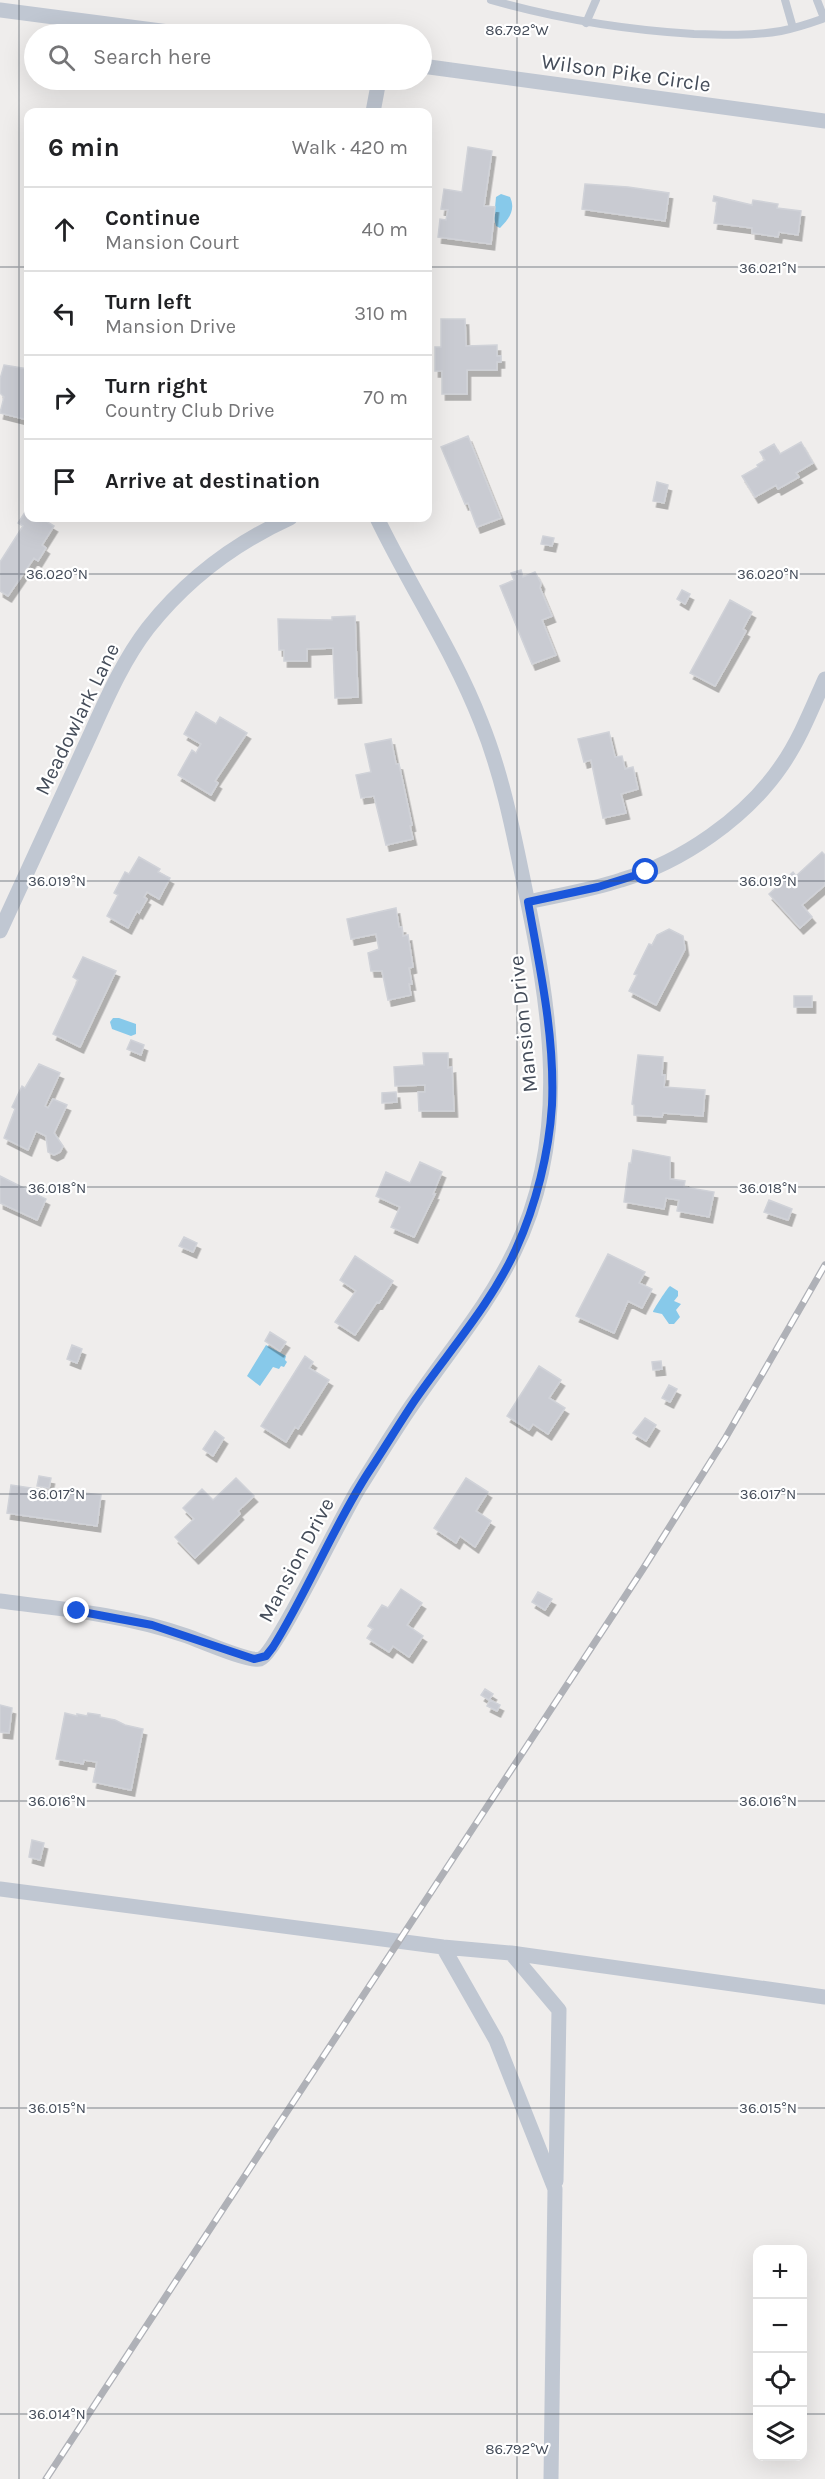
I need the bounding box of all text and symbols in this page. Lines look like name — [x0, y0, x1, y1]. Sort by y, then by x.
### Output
text: 86.792°W — [485, 21, 549, 39]
search box — [24, 24, 432, 90]
icon: search — [45, 41, 78, 74]
text: Search here — [93, 44, 211, 70]
street label: Wilson Pike Circle — [540, 49, 712, 97]
text: 6 min — [48, 132, 120, 163]
text: Walk · 420 m — [292, 136, 408, 159]
text: Continue — [105, 205, 200, 231]
icon: ahead — [48, 213, 81, 246]
text: 40 m — [362, 218, 408, 241]
text: Mansion Court — [105, 231, 239, 254]
text: 36.021°N — [739, 259, 797, 277]
text: Turn left — [105, 289, 192, 315]
icon: left — [48, 297, 81, 330]
text: 310 m — [354, 302, 408, 325]
text: Mansion Drive — [105, 315, 236, 338]
text: Turn right — [105, 373, 208, 399]
icon: right — [48, 381, 81, 414]
text: 70 m — [363, 386, 408, 409]
text: Country Club Drive — [105, 399, 274, 422]
icon: arrive — [48, 465, 81, 498]
text: Arrive at destination — [105, 468, 320, 494]
text: 36.020°N — [26, 565, 88, 583]
text: 36.020°N — [737, 565, 799, 583]
street label: Meadowlark Lane — [30, 639, 124, 799]
route start — [632, 858, 658, 884]
text: 36.019°N — [28, 872, 86, 890]
text: 36.019°N — [739, 872, 797, 890]
street label: Mansion Drive — [504, 954, 542, 1094]
text: 36.018°N — [28, 1179, 86, 1197]
text: 36.018°N — [739, 1179, 797, 1197]
text: 36.017°N — [29, 1485, 85, 1503]
text: 36.017°N — [740, 1485, 796, 1503]
street label: Mansion Drive — [253, 1494, 339, 1626]
route end — [63, 1597, 89, 1623]
text: 36.016°N — [28, 1792, 86, 1810]
text: 36.016°N — [739, 1792, 797, 1810]
text: 36.015°N — [28, 2099, 86, 2117]
text: 36.015°N — [739, 2099, 797, 2117]
map controls — [753, 2245, 807, 2461]
button: + — [753, 2245, 807, 2299]
button: − — [753, 2299, 807, 2353]
button: locate — [753, 2353, 807, 2407]
text: 36.014°N — [28, 2405, 86, 2423]
button: layers — [753, 2407, 807, 2461]
text: 86.792°W — [485, 2440, 549, 2458]

